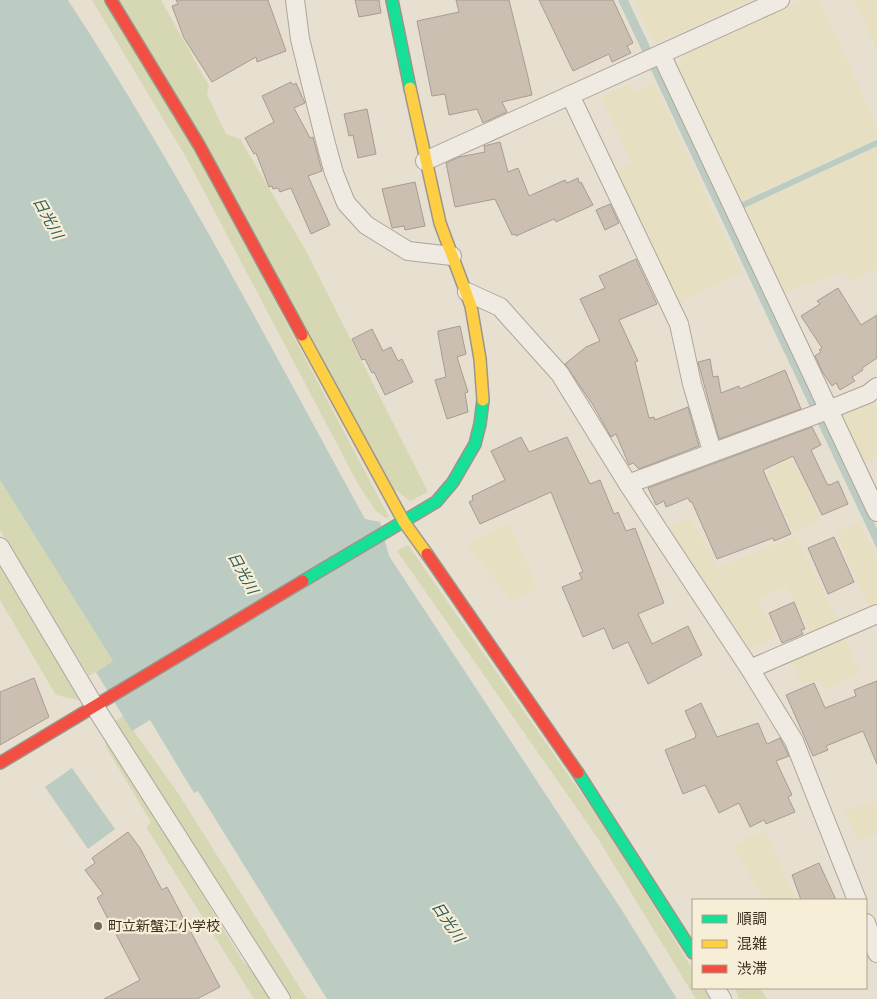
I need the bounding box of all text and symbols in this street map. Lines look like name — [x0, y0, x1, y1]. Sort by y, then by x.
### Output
water label: 日光川 — [29, 193, 69, 244]
water label: 日光川 — [224, 548, 264, 599]
water label: 日光川 — [428, 898, 470, 947]
legend — [692, 899, 867, 989]
text: 順調 — [737, 909, 767, 928]
place label: 町立新蟹江小学校 — [108, 917, 220, 935]
marker: 町立新蟹江小学校 — [92, 920, 104, 932]
text: 混雑 — [737, 934, 767, 953]
text: 渋滞 — [737, 959, 767, 978]

